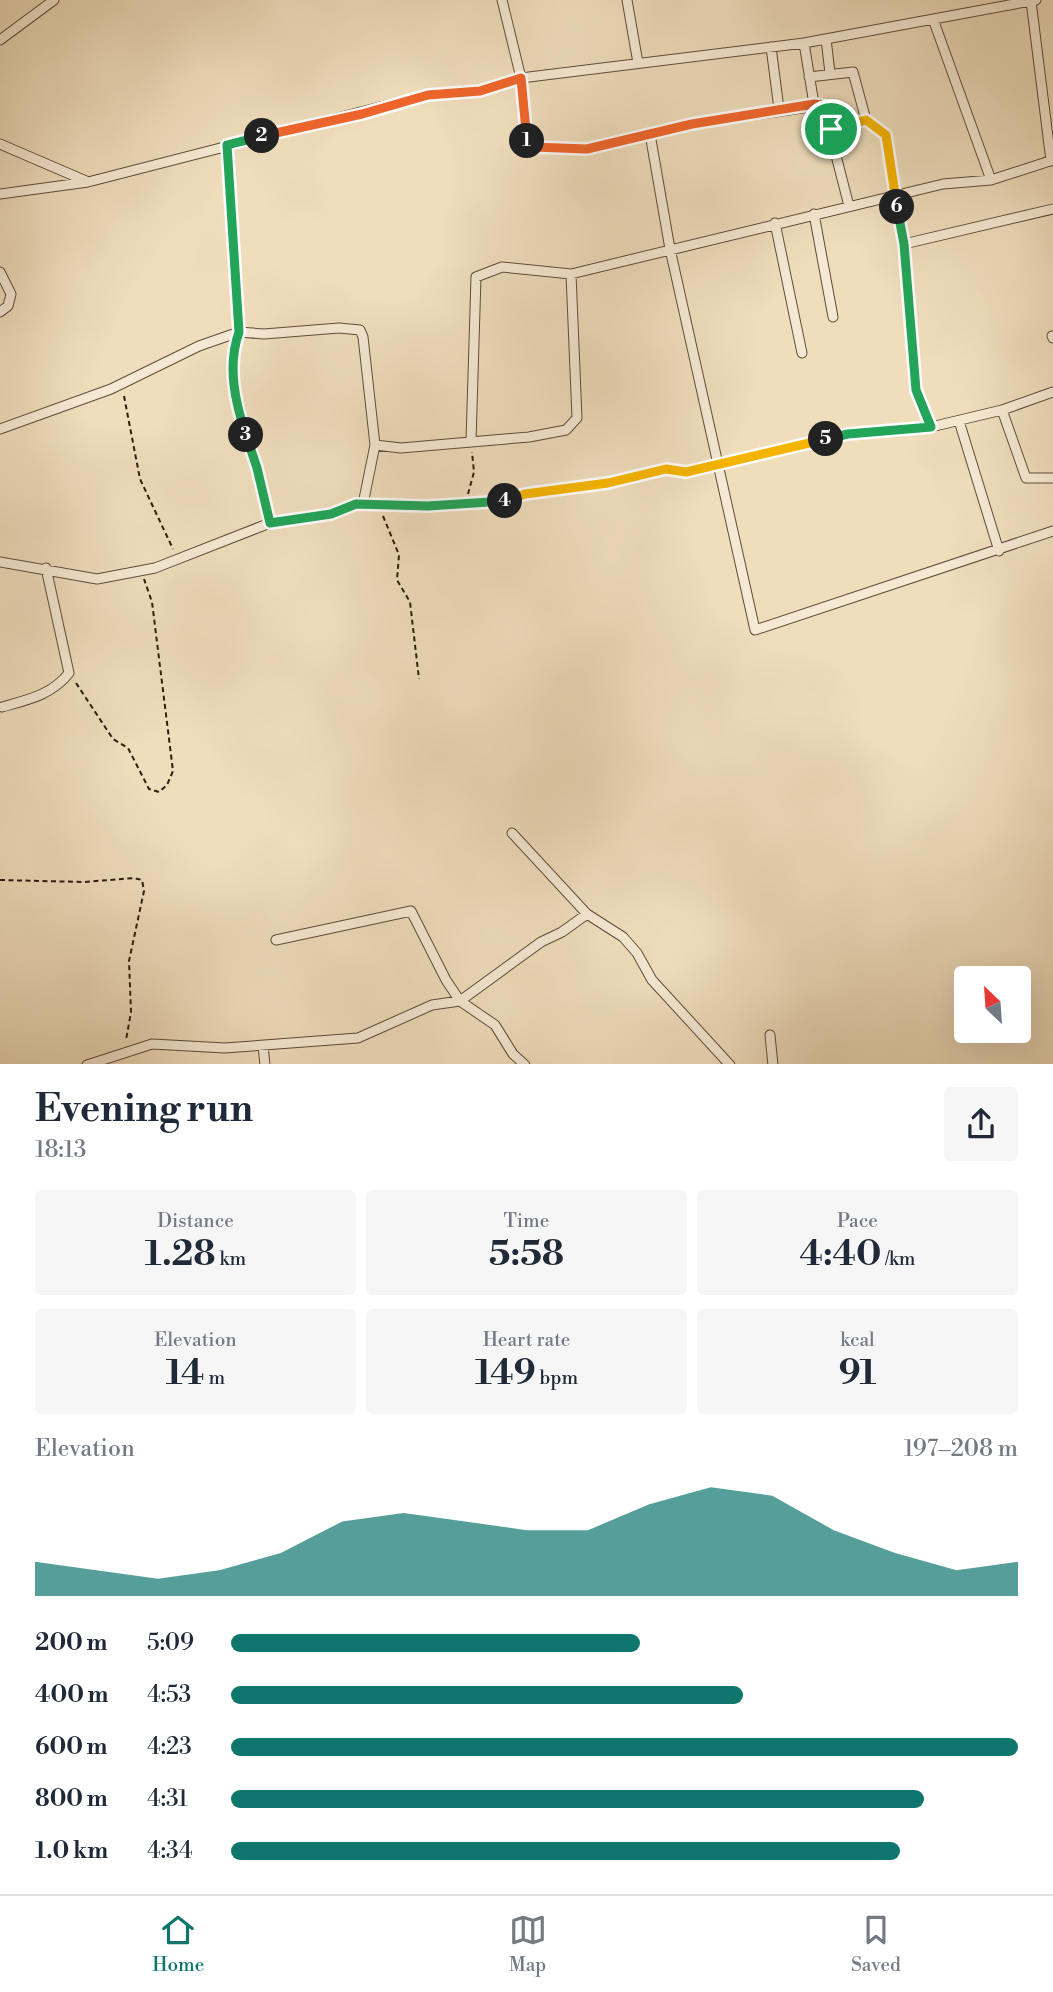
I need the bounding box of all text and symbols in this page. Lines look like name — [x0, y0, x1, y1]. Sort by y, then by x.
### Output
pin — [801, 99, 861, 159]
icon: arrive — [812, 110, 850, 148]
pin: 2 — [244, 118, 280, 154]
text: 2 — [256, 123, 267, 147]
pin: 1 — [510, 124, 544, 158]
text: 1 — [522, 128, 531, 152]
pin: 6 — [880, 190, 914, 224]
text: 6 — [891, 194, 902, 218]
pin: 3 — [229, 418, 264, 452]
text: 3 — [240, 422, 251, 446]
pin: 5 — [808, 422, 844, 457]
text: 5 — [820, 426, 831, 450]
pin: 4 — [488, 484, 522, 518]
text: 4 — [498, 488, 511, 512]
north arrow — [954, 966, 1031, 1043]
map controls — [954, 966, 1031, 1043]
text: Evening run — [35, 1086, 253, 1133]
button: share — [944, 1087, 1018, 1161]
text: 18:13 — [35, 1136, 86, 1164]
text: Distance — [157, 1209, 234, 1233]
text: Time — [504, 1209, 549, 1233]
text: Pace — [837, 1209, 878, 1233]
text: 1.28 — [145, 1233, 216, 1276]
text: 5:58 — [489, 1233, 564, 1276]
text: 4:40 — [799, 1233, 881, 1276]
text: km — [216, 1247, 246, 1271]
text: /km — [881, 1247, 916, 1271]
text: Elevation — [154, 1328, 237, 1352]
text: Heart rate — [483, 1328, 570, 1352]
text: kcal — [840, 1328, 875, 1352]
text: 14 — [166, 1352, 205, 1395]
text: 149 — [475, 1352, 536, 1395]
text: 91 — [839, 1352, 876, 1395]
text: m — [205, 1366, 225, 1390]
text: bpm — [536, 1366, 578, 1390]
text: Elevation — [35, 1435, 135, 1463]
text: 197–208 m — [904, 1435, 1018, 1463]
text: 200 m — [35, 1629, 107, 1657]
text: 5:09 — [147, 1629, 194, 1657]
text: 400 m — [35, 1681, 108, 1709]
text: 4:53 — [147, 1681, 191, 1709]
text: 600 m — [35, 1733, 108, 1761]
text: 4:23 — [147, 1733, 192, 1761]
text: 800 m — [35, 1785, 108, 1813]
text: 4:31 — [147, 1785, 188, 1813]
text: 1.0 km — [35, 1837, 108, 1865]
text: 4:34 — [147, 1837, 193, 1865]
tab: Home — [152, 1911, 204, 1977]
tab: Map — [509, 1911, 547, 1977]
tab: Saved — [851, 1911, 901, 1977]

